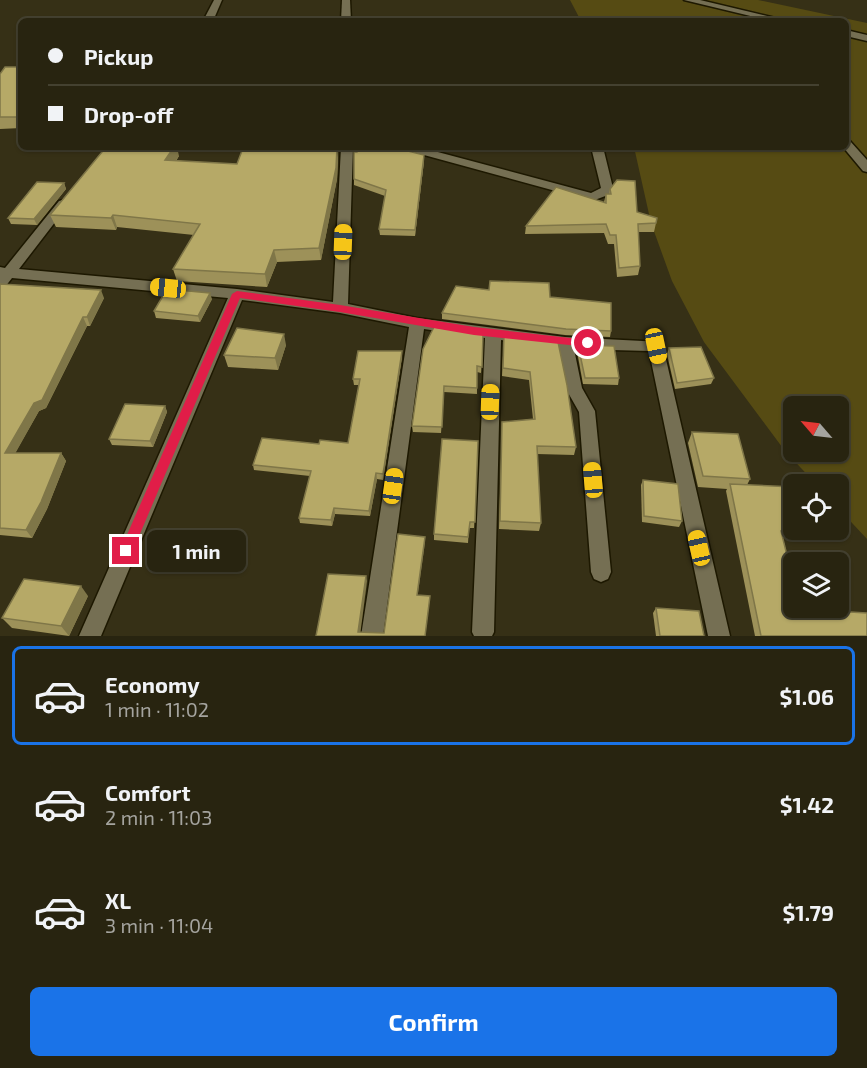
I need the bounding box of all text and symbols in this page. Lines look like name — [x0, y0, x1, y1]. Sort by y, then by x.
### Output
text: Pickup — [84, 43, 153, 69]
text: Drop-off — [84, 101, 173, 127]
car — [333, 224, 353, 260]
car — [149, 277, 187, 299]
car — [643, 327, 669, 365]
route start — [574, 329, 601, 356]
car — [480, 384, 500, 420]
north arrow — [783, 396, 849, 462]
map controls — [783, 396, 849, 618]
car — [582, 461, 604, 499]
car — [382, 467, 404, 505]
button: locate — [783, 474, 849, 540]
car — [686, 528, 712, 568]
callout: 1 min — [147, 530, 246, 572]
route end — [112, 537, 139, 564]
text: 1 min — [172, 539, 221, 563]
button: layers — [783, 552, 849, 618]
icon: car — [33, 669, 87, 723]
text: Economy — [105, 671, 200, 697]
text: $1.06 — [780, 683, 834, 709]
text: 1 min · 11:02 — [105, 697, 209, 721]
icon: car — [33, 777, 87, 831]
text: Comfort — [105, 779, 190, 805]
text: $1.42 — [780, 791, 834, 817]
text: 2 min · 11:03 — [105, 805, 212, 829]
icon: car — [33, 885, 87, 939]
text: XL — [105, 887, 131, 913]
text: $1.79 — [782, 899, 834, 925]
text: 3 min · 11:04 — [105, 913, 213, 937]
button: Confirm — [30, 987, 837, 1056]

